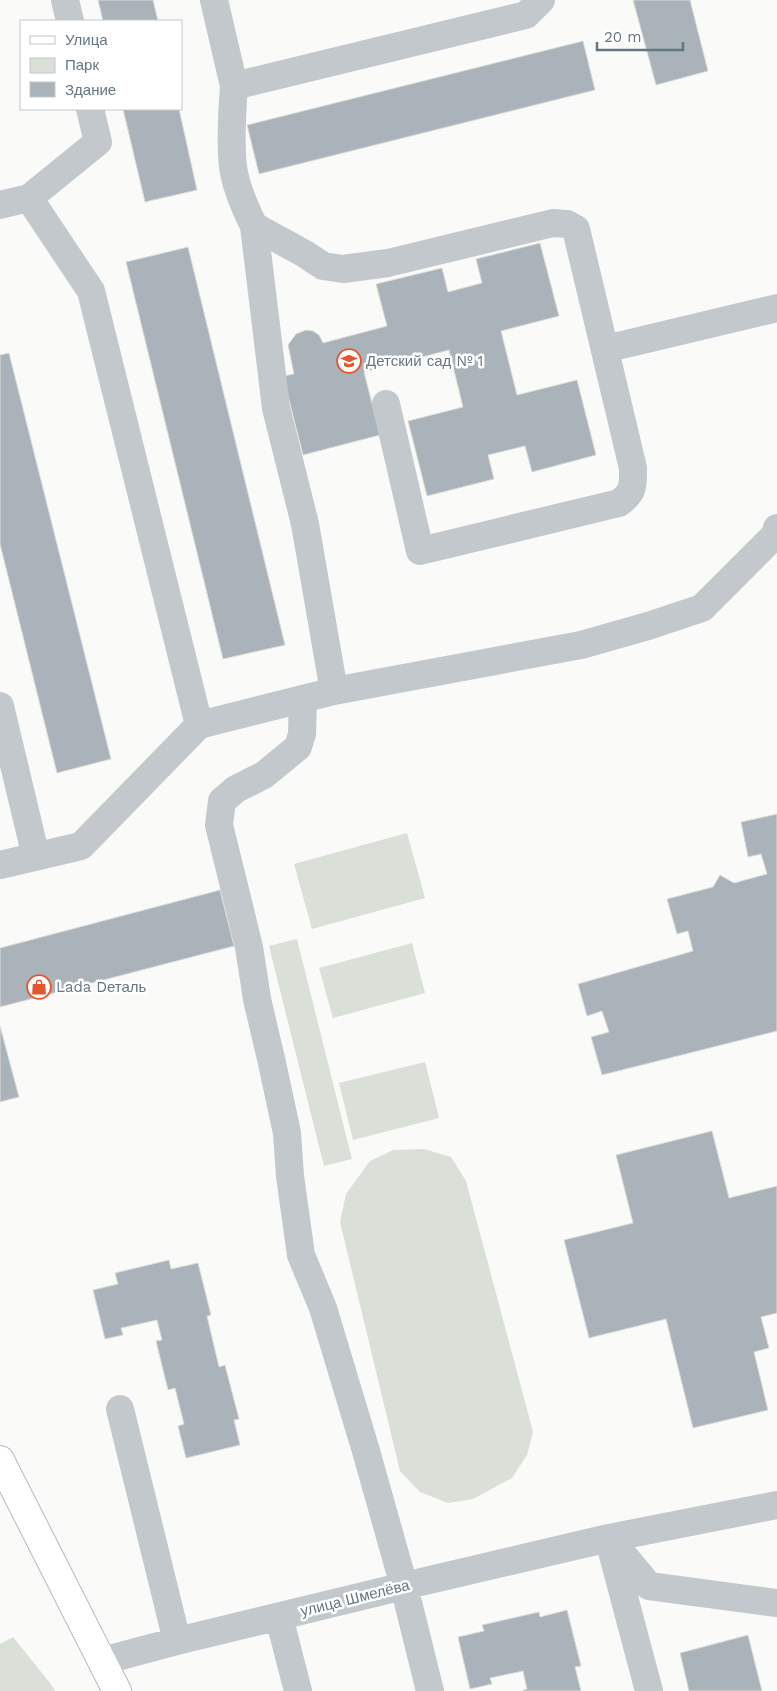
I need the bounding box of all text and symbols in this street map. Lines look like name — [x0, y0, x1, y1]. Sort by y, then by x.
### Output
legend — [20, 20, 182, 110]
scale bar — [597, 20, 683, 52]
text: 20 m — [604, 28, 642, 46]
text: Улица — [65, 31, 108, 49]
text: Парк — [65, 56, 99, 74]
text: Здание — [65, 81, 116, 99]
school or university icon: Детский сад № 1 — [336, 348, 362, 374]
place label: Детский сад № 1 — [366, 352, 483, 370]
shop icon: Lada Dеталь — [26, 974, 52, 1000]
place label: Lada Dеталь — [56, 978, 147, 996]
street label: улица Шмелёва — [299, 1576, 412, 1620]

